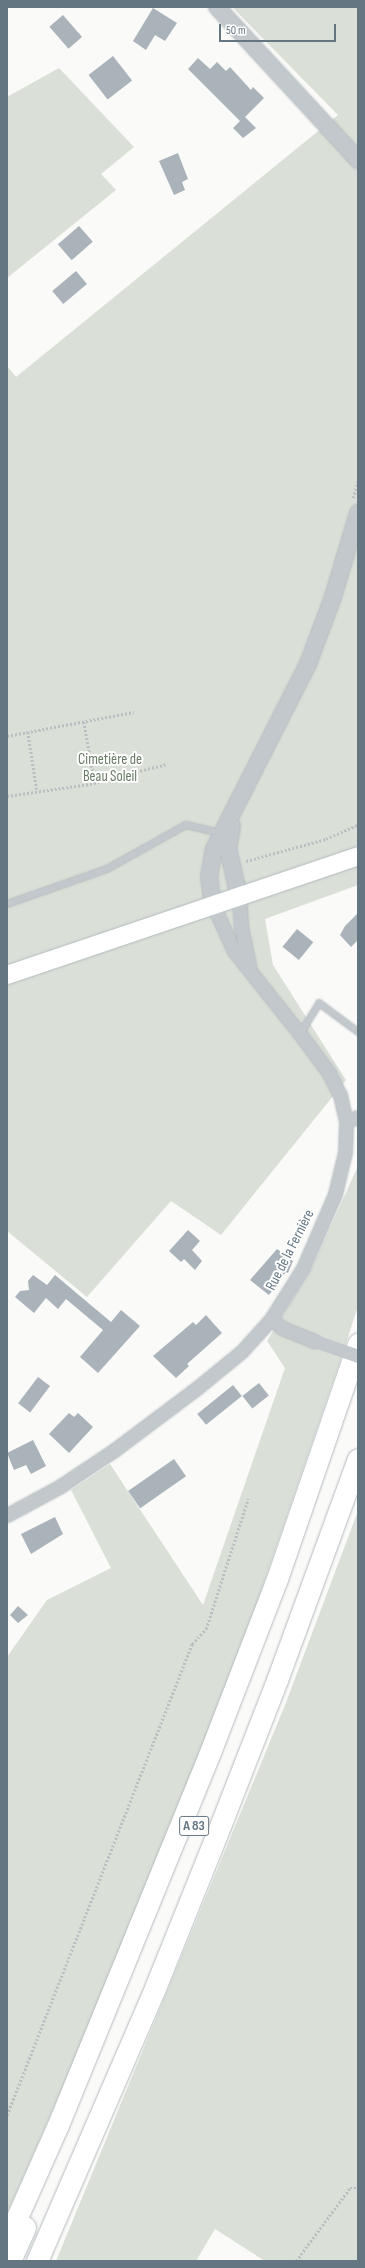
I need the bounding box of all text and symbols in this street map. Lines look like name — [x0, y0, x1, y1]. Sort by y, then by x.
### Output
scale bar — [221, 16, 338, 42]
text: 50 m — [226, 23, 246, 38]
park label: Cimetière de Beau Soleil — [78, 750, 142, 785]
street label: Rue de la Fernière — [262, 1207, 318, 1293]
road number: A 83 — [179, 1814, 209, 1838]

